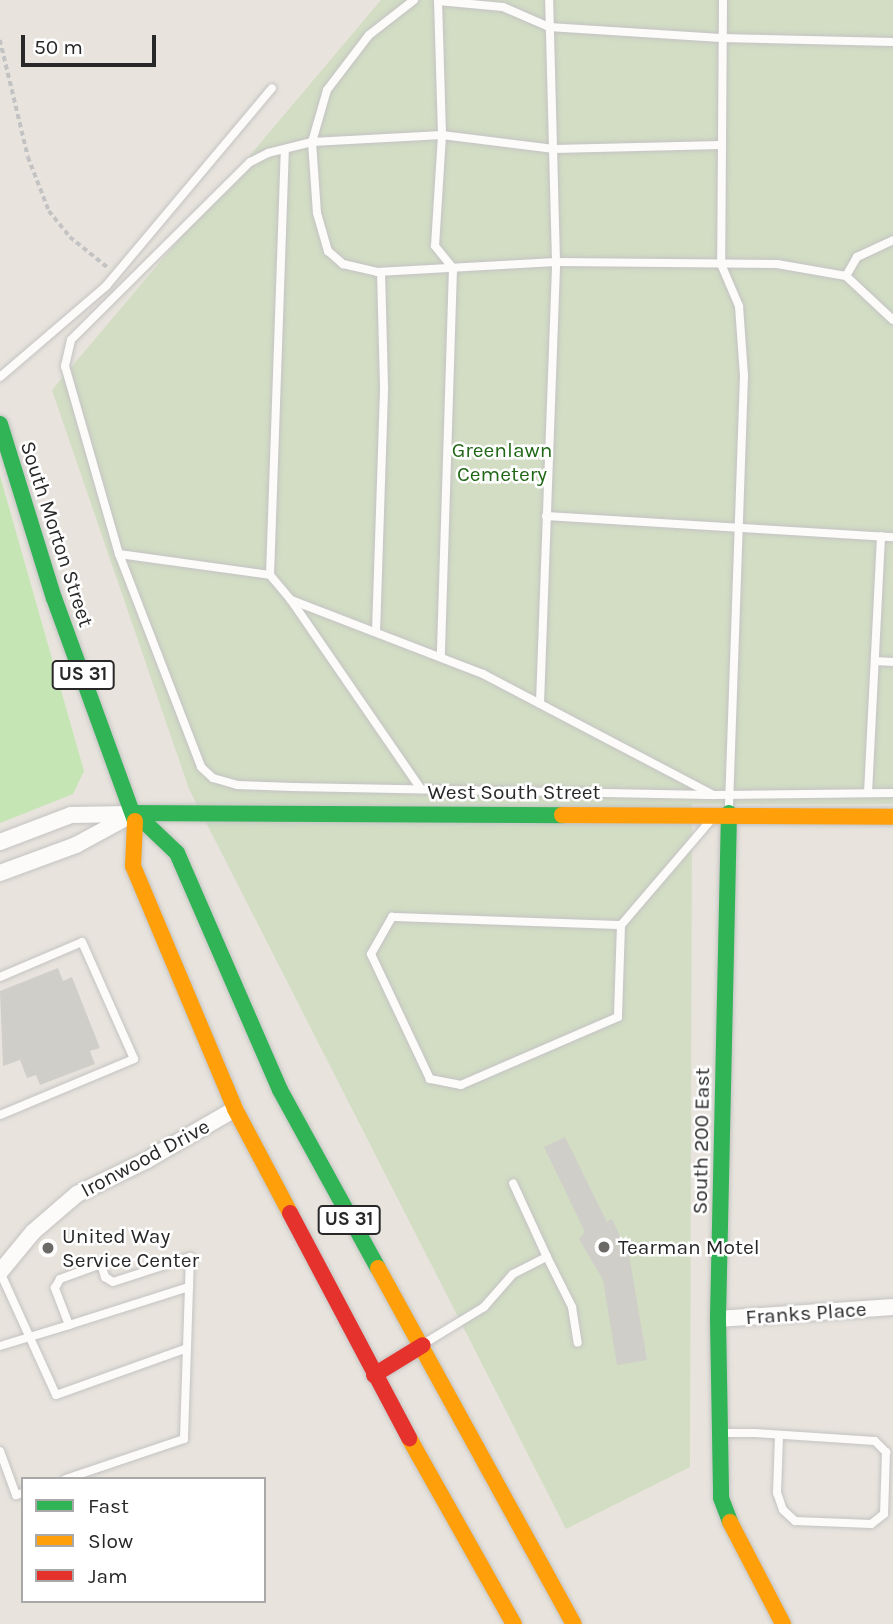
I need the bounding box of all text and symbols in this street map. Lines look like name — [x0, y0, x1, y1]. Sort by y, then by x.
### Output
scale bar — [24, 21, 159, 65]
text: 50 m — [34, 35, 83, 59]
park label: Greenlawn Cemetery — [452, 437, 552, 487]
street label: South Morton Street — [15, 438, 99, 630]
road number: US 31 — [52, 660, 114, 690]
street label: West South Street — [428, 779, 600, 805]
street label: South 200 East — [687, 1067, 715, 1215]
street label: Ironwood Drive — [76, 1113, 214, 1203]
road number: US 31 — [318, 1204, 380, 1236]
place label: United Way Service Center — [62, 1223, 199, 1273]
place label: Tearman Motel — [618, 1234, 760, 1260]
marker: Tearman Motel — [596, 1239, 612, 1255]
marker: United Way Service Center — [40, 1240, 56, 1256]
street label: Franks Place — [745, 1296, 867, 1330]
legend — [21, 1477, 266, 1603]
text: Fast — [88, 1494, 129, 1518]
text: Slow — [88, 1529, 133, 1553]
text: Jam — [88, 1564, 128, 1588]

